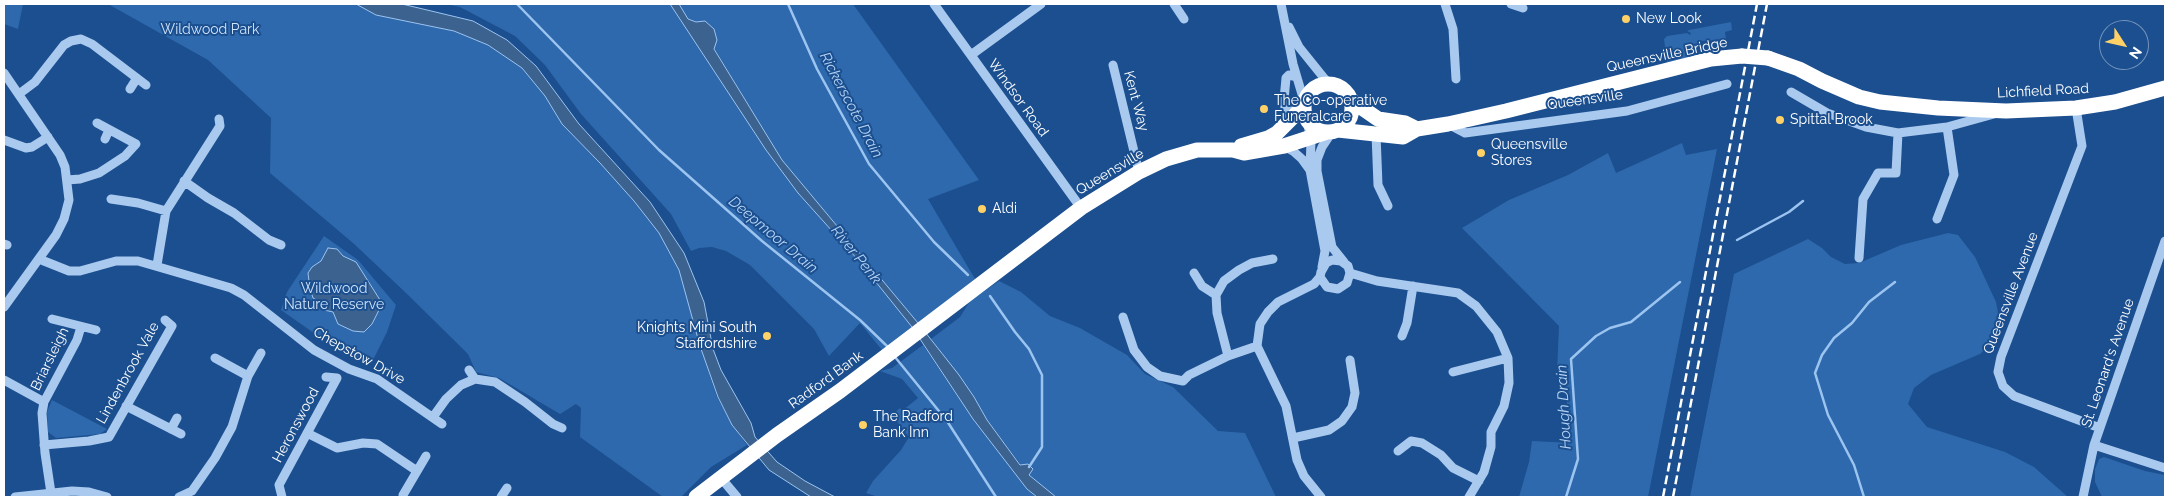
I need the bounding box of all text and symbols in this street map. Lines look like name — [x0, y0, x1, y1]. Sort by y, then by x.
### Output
place label: New Look — [1636, 11, 1702, 27]
marker: New Look — [1620, 13, 1632, 25]
north arrow — [2099, 20, 2149, 70]
park label: Wildwood Park — [161, 22, 259, 38]
street label: Queensville Bridge — [1605, 34, 1729, 76]
text: N — [2126, 44, 2145, 62]
water label: Rickerscote Drain — [816, 49, 886, 161]
street label: Windsor Road — [984, 56, 1052, 140]
street label: Kent Way — [1120, 69, 1152, 133]
street label: Lichfield Road — [1997, 80, 2089, 102]
street label: Queensville — [1546, 86, 1624, 114]
place label: The Co-operative Funeralcare — [1274, 93, 1387, 125]
marker: The Co-operative Funeralcare — [1258, 103, 1270, 115]
place label: Spittal Brook — [1790, 112, 1873, 128]
marker: Spittal Brook — [1774, 114, 1786, 126]
place label: Queensville Stores — [1491, 137, 1567, 170]
street label: Queensville — [1073, 145, 1147, 199]
marker: Queensville Stores — [1475, 147, 1487, 159]
water label: Deepmoor Drain — [725, 193, 821, 277]
place label: Aldi — [992, 201, 1017, 217]
marker: Aldi — [976, 203, 988, 215]
water label: River Penk — [827, 222, 885, 288]
street label: Queensville Avenue — [1980, 230, 2042, 356]
park label: Wildwood Nature Reserve — [284, 281, 384, 314]
street label: St. Leonard's Avenue — [2078, 296, 2138, 430]
street label: Lindenbrook Vale — [93, 319, 163, 427]
place label: Knights Mini South Staffordshire — [637, 320, 757, 352]
street label: Chepstow Drive — [310, 324, 408, 388]
street label: Briarsleigh — [27, 325, 73, 393]
marker: Knights Mini South Staffordshire — [761, 330, 773, 342]
street label: Radford Bank — [786, 347, 866, 413]
water label: Hough Drain — [1553, 364, 1575, 450]
street label: Heronswood — [269, 385, 323, 465]
place label: The Radford Bank Inn — [873, 409, 953, 442]
marker: The Radford Bank Inn — [857, 419, 869, 431]

